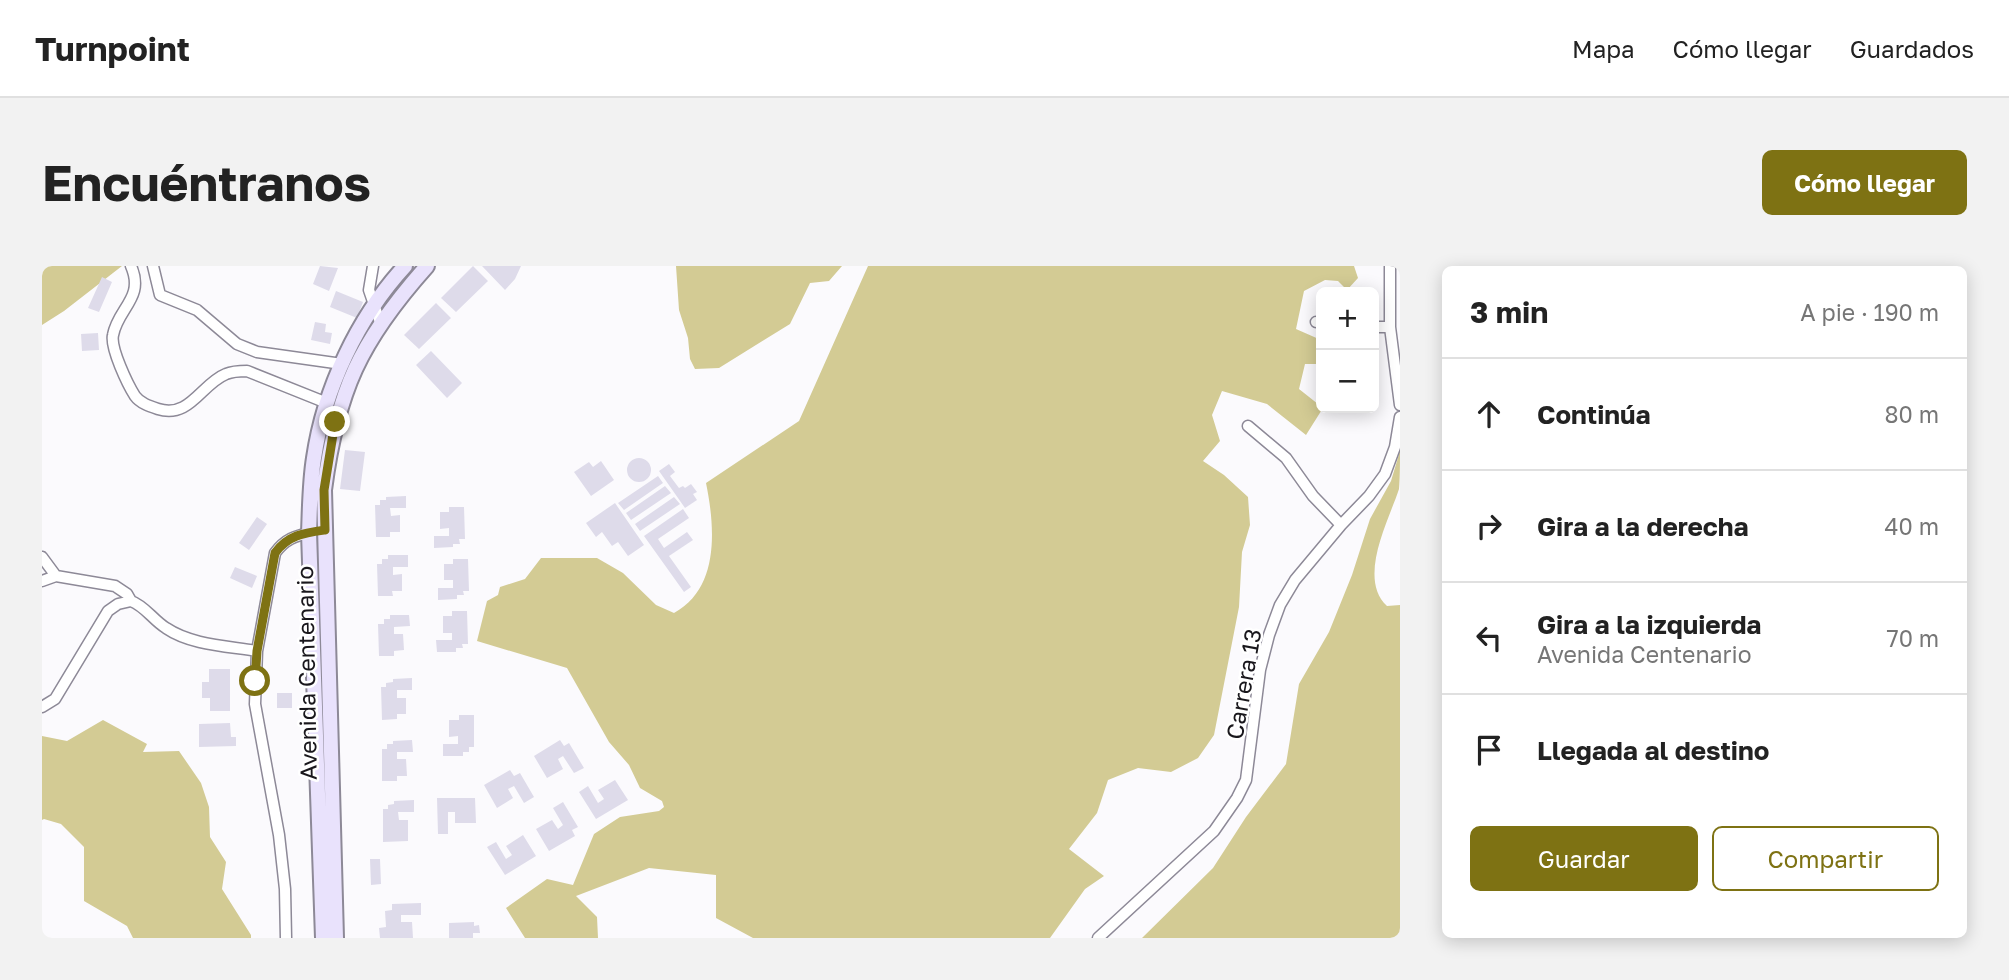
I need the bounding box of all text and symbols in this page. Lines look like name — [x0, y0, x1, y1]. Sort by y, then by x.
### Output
text: Turnpoint — [35, 29, 190, 68]
text: Mapa — [1572, 34, 1635, 63]
text: Cómo llegar — [1673, 34, 1812, 63]
text: Guardados — [1850, 34, 1974, 63]
button: Cómo llegar — [1762, 150, 1967, 215]
text: Encuéntranos — [42, 153, 371, 212]
map controls — [1316, 287, 1379, 413]
button: + — [1316, 287, 1379, 350]
text: 3 min — [1470, 294, 1548, 330]
text: A pie · 190 m — [1800, 298, 1939, 326]
button: − — [1316, 350, 1379, 413]
icon: ahead — [1470, 395, 1508, 433]
text: Continúa — [1537, 399, 1651, 430]
text: 80 m — [1885, 400, 1939, 428]
route end — [319, 406, 350, 437]
icon: right — [1470, 507, 1508, 545]
text: Gira a la derecha — [1537, 511, 1749, 542]
text: 40 m — [1885, 512, 1939, 540]
street label: Avenida Centenario — [290, 566, 322, 780]
text: Gira a la izquierda — [1537, 609, 1761, 640]
icon: left — [1470, 619, 1508, 657]
text: 70 m — [1886, 624, 1939, 652]
street label: Carrera 13 — [1220, 627, 1266, 741]
text: Avenida Centenario — [1537, 640, 1752, 668]
route start — [239, 665, 270, 696]
icon: arrive — [1470, 731, 1508, 769]
text: Llegada al destino — [1537, 735, 1769, 766]
button: Guardar — [1470, 826, 1698, 891]
button: Compartir — [1712, 826, 1939, 891]

